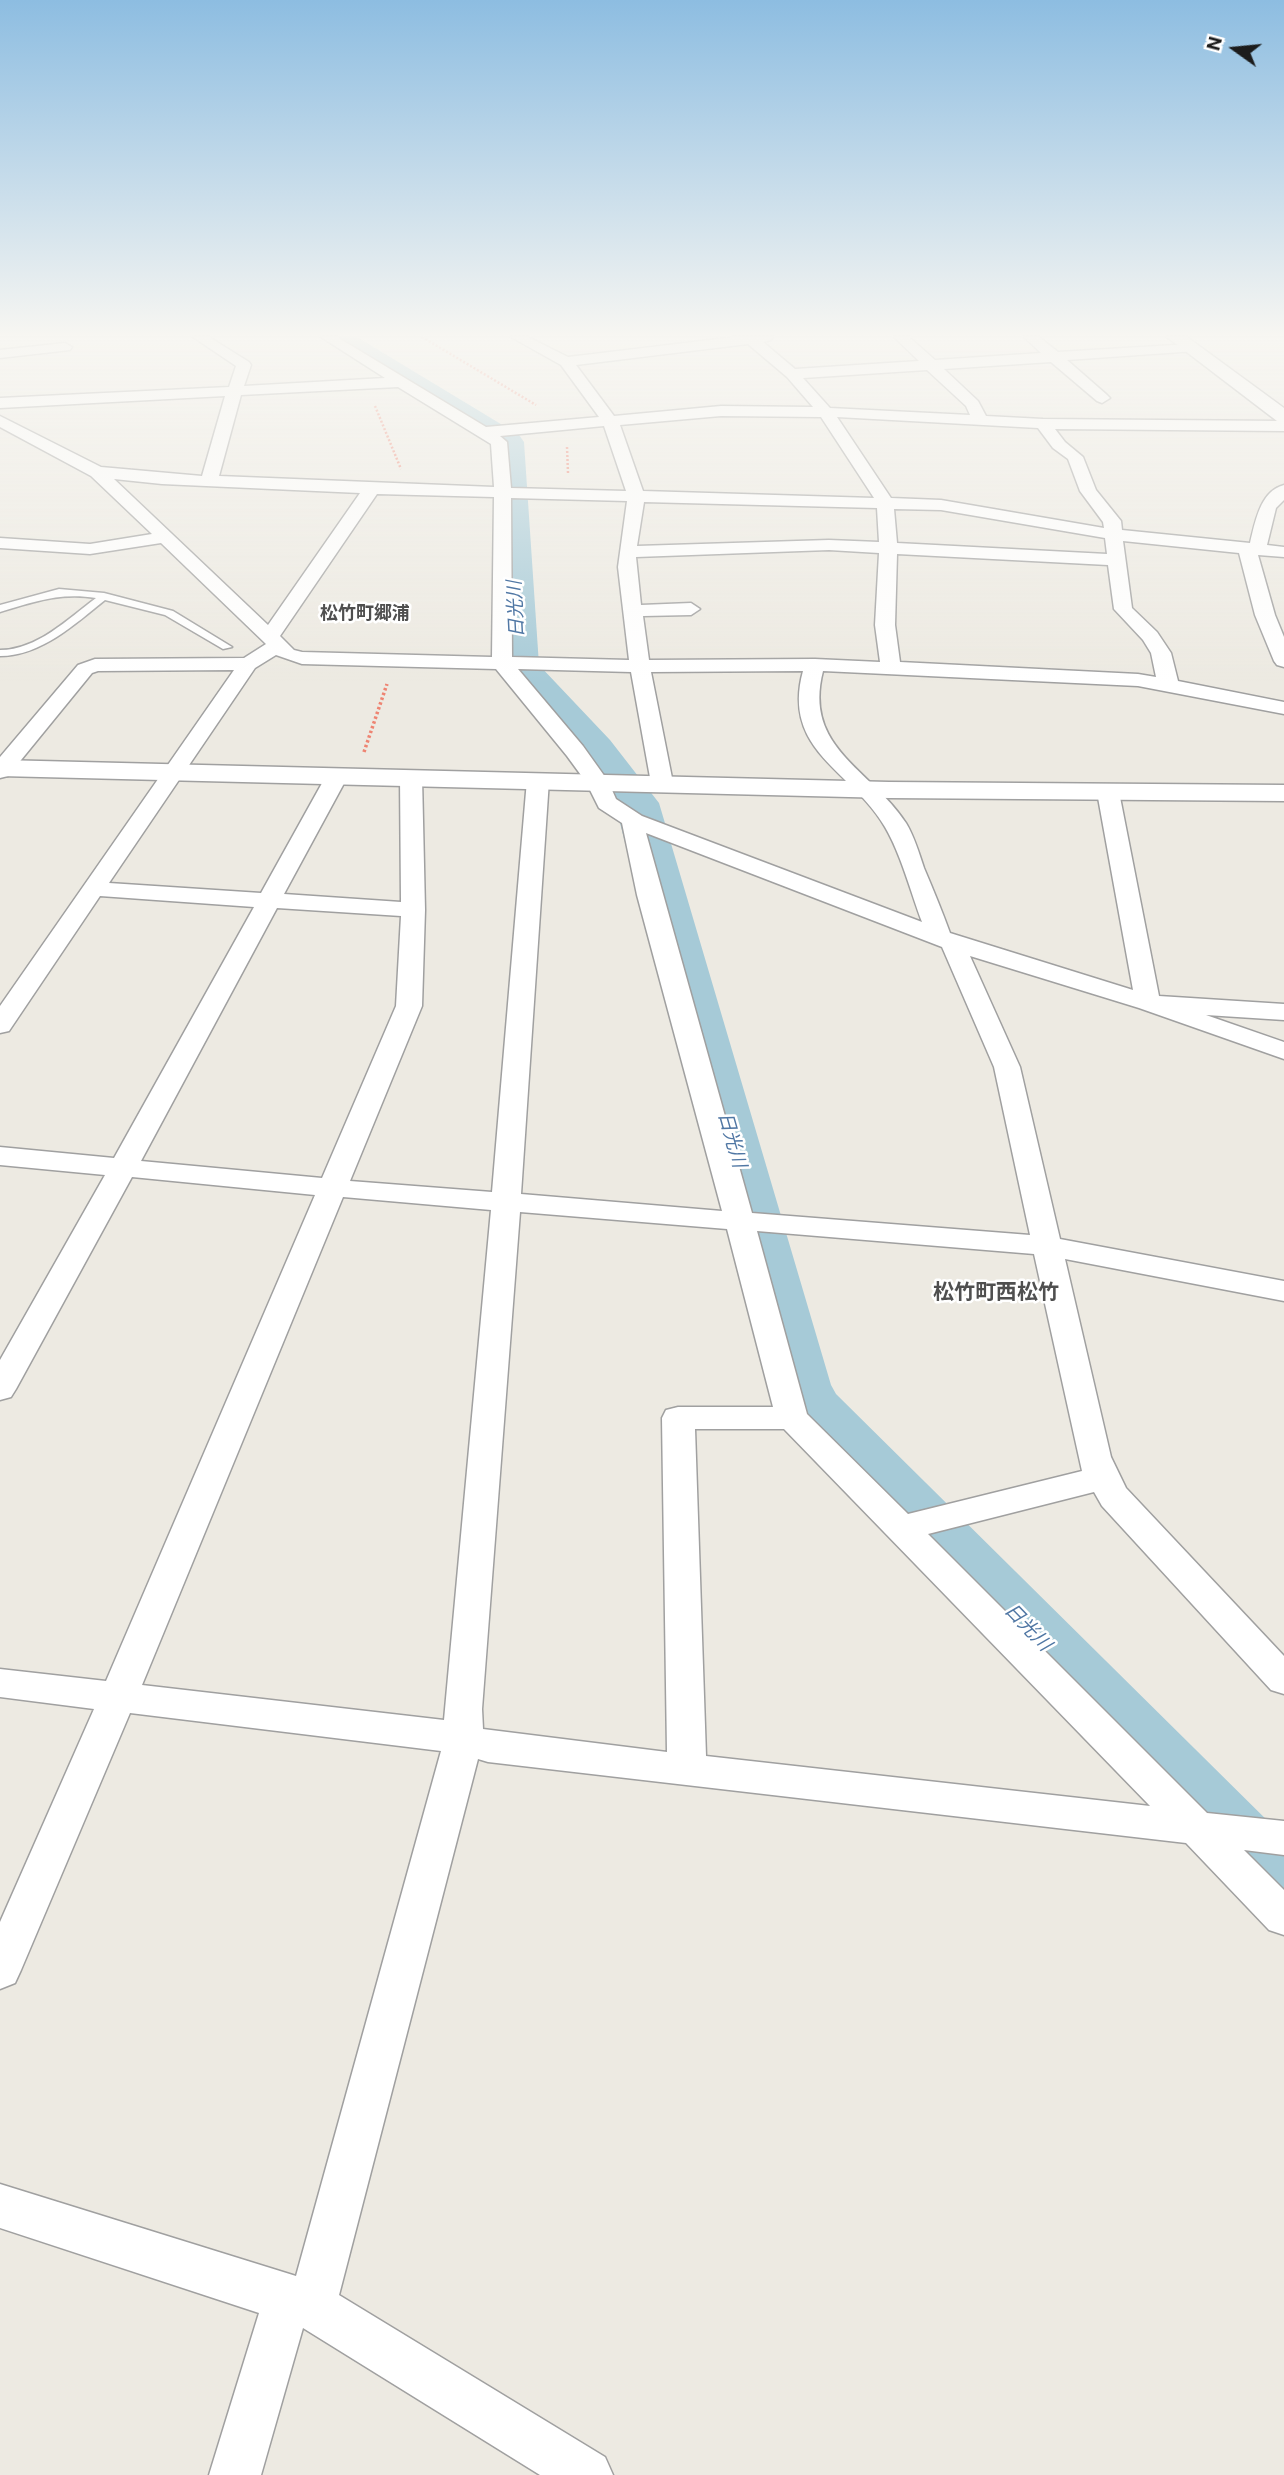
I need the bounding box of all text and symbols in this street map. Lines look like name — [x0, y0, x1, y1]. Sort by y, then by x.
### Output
north arrow — [1200, 14, 1270, 84]
text: N — [1201, 34, 1227, 53]
water label: 日光川 — [504, 580, 530, 638]
district label: 松竹町郷浦 — [320, 603, 410, 625]
water label: 日光川 — [712, 1109, 750, 1171]
district label: 松竹町西松竹 — [933, 1281, 1059, 1307]
water label: 日光川 — [999, 1600, 1055, 1656]

